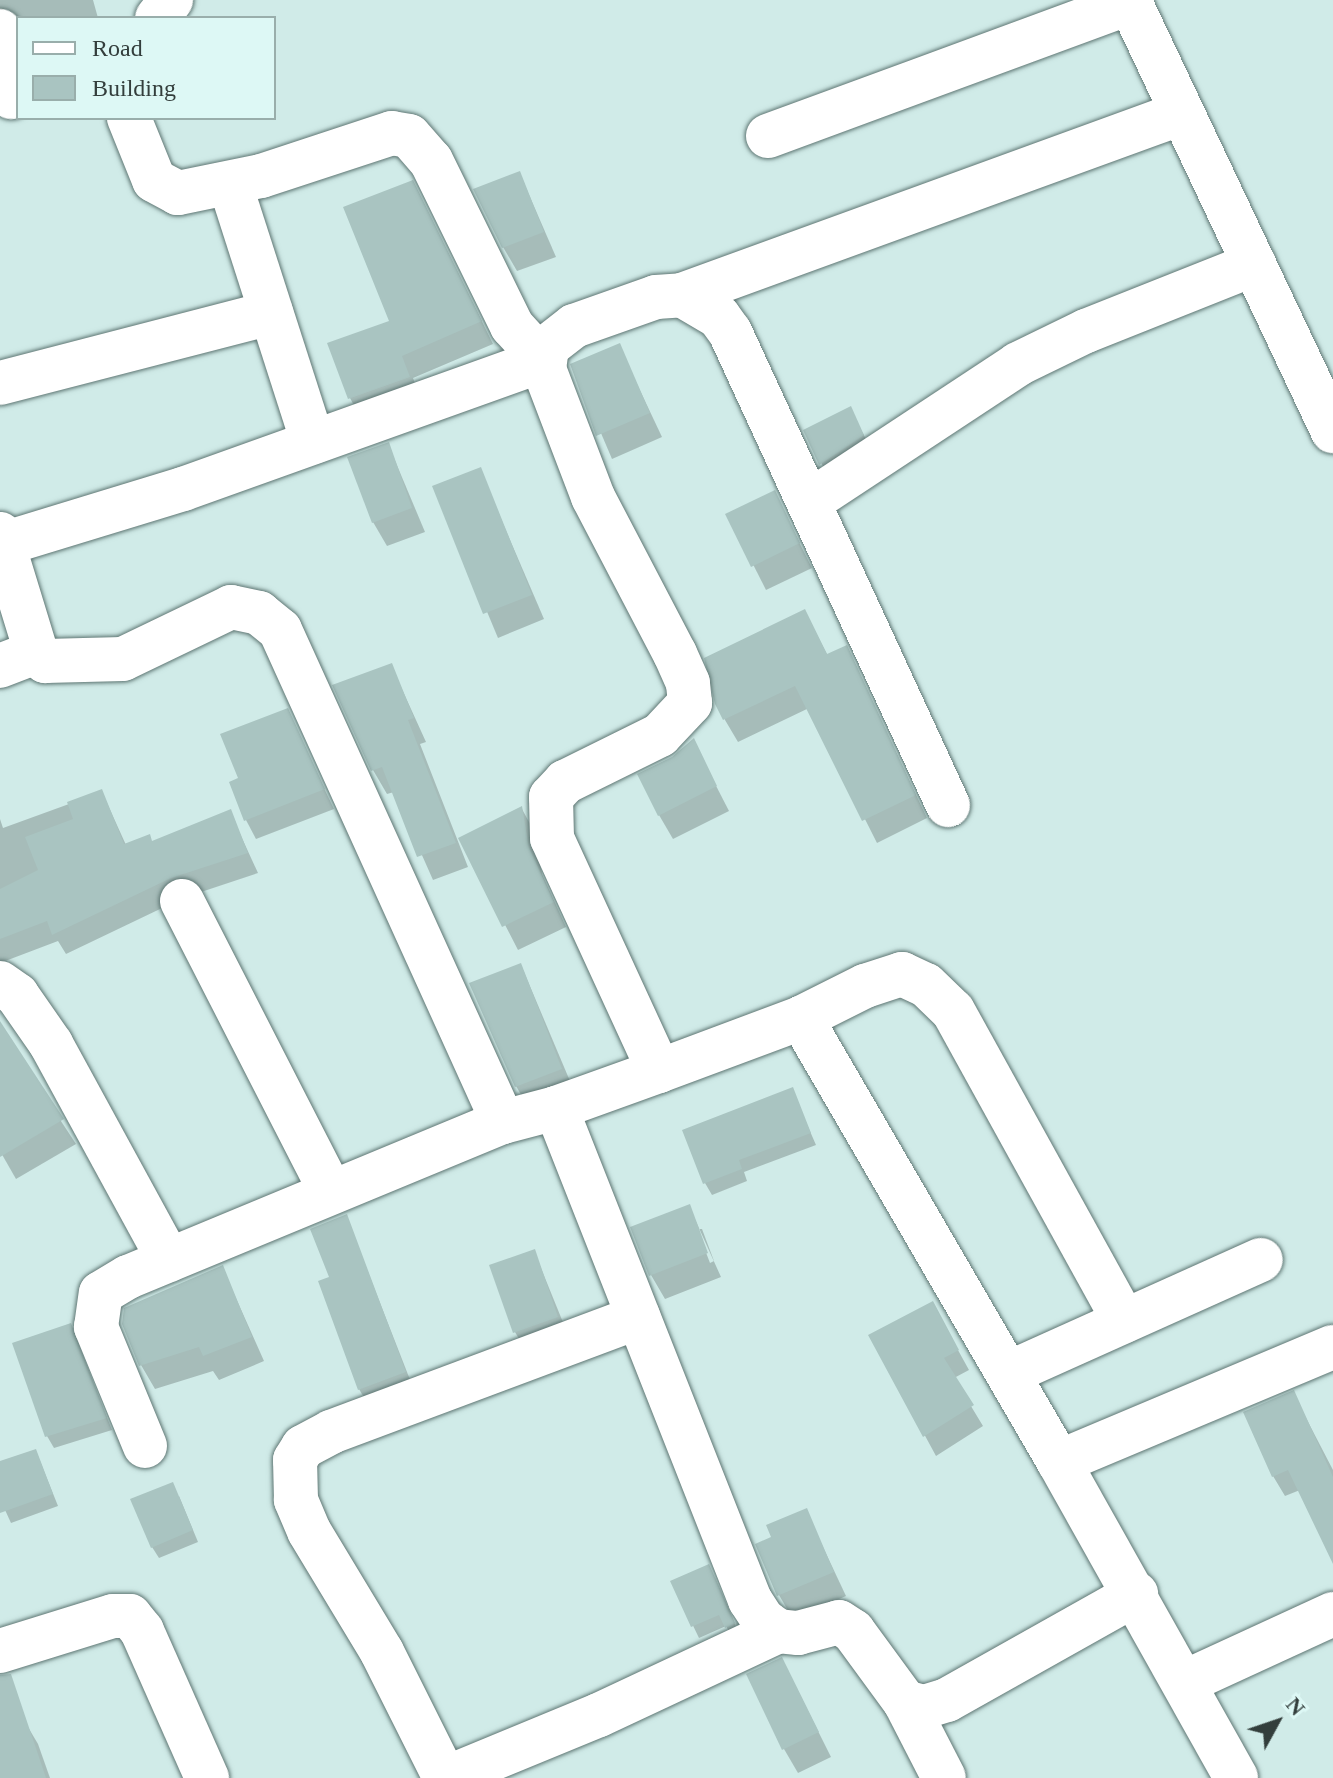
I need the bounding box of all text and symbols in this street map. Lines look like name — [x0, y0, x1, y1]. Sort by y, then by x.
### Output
legend — [16, 16, 276, 120]
text: Road — [92, 35, 143, 61]
text: Building — [92, 75, 176, 101]
north arrow — [1237, 1682, 1317, 1762]
text: N — [1281, 1692, 1310, 1720]

